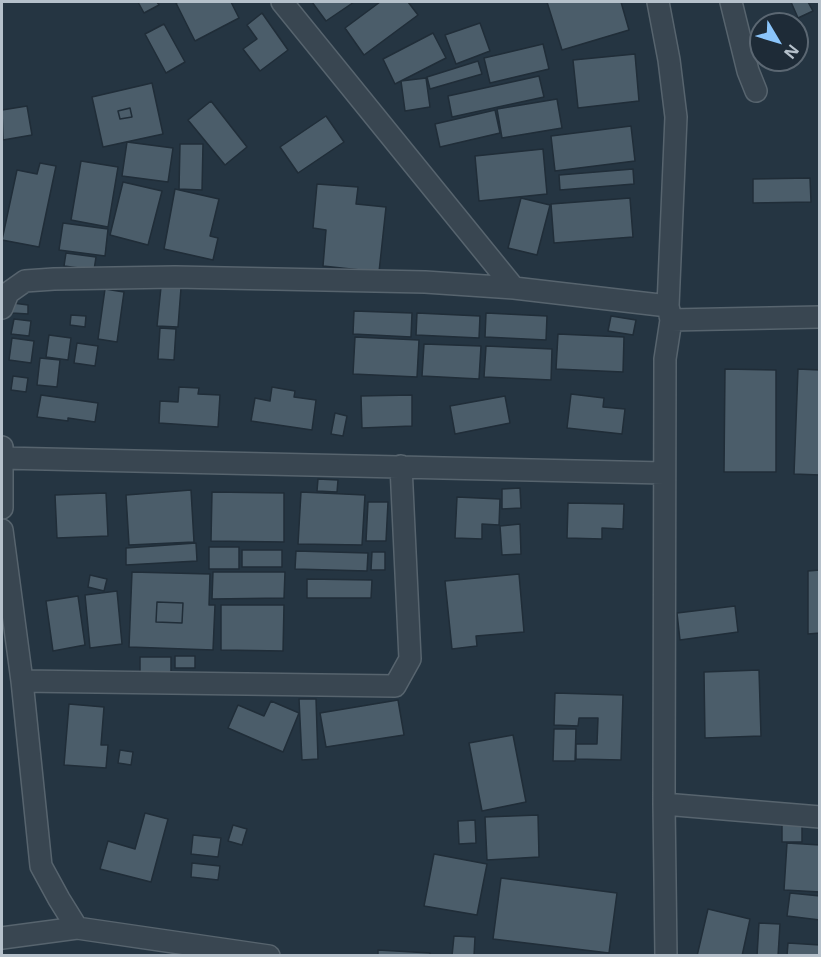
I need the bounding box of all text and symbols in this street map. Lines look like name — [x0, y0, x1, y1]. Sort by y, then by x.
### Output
north arrow — [749, 12, 809, 72]
text: N — [779, 40, 804, 64]

